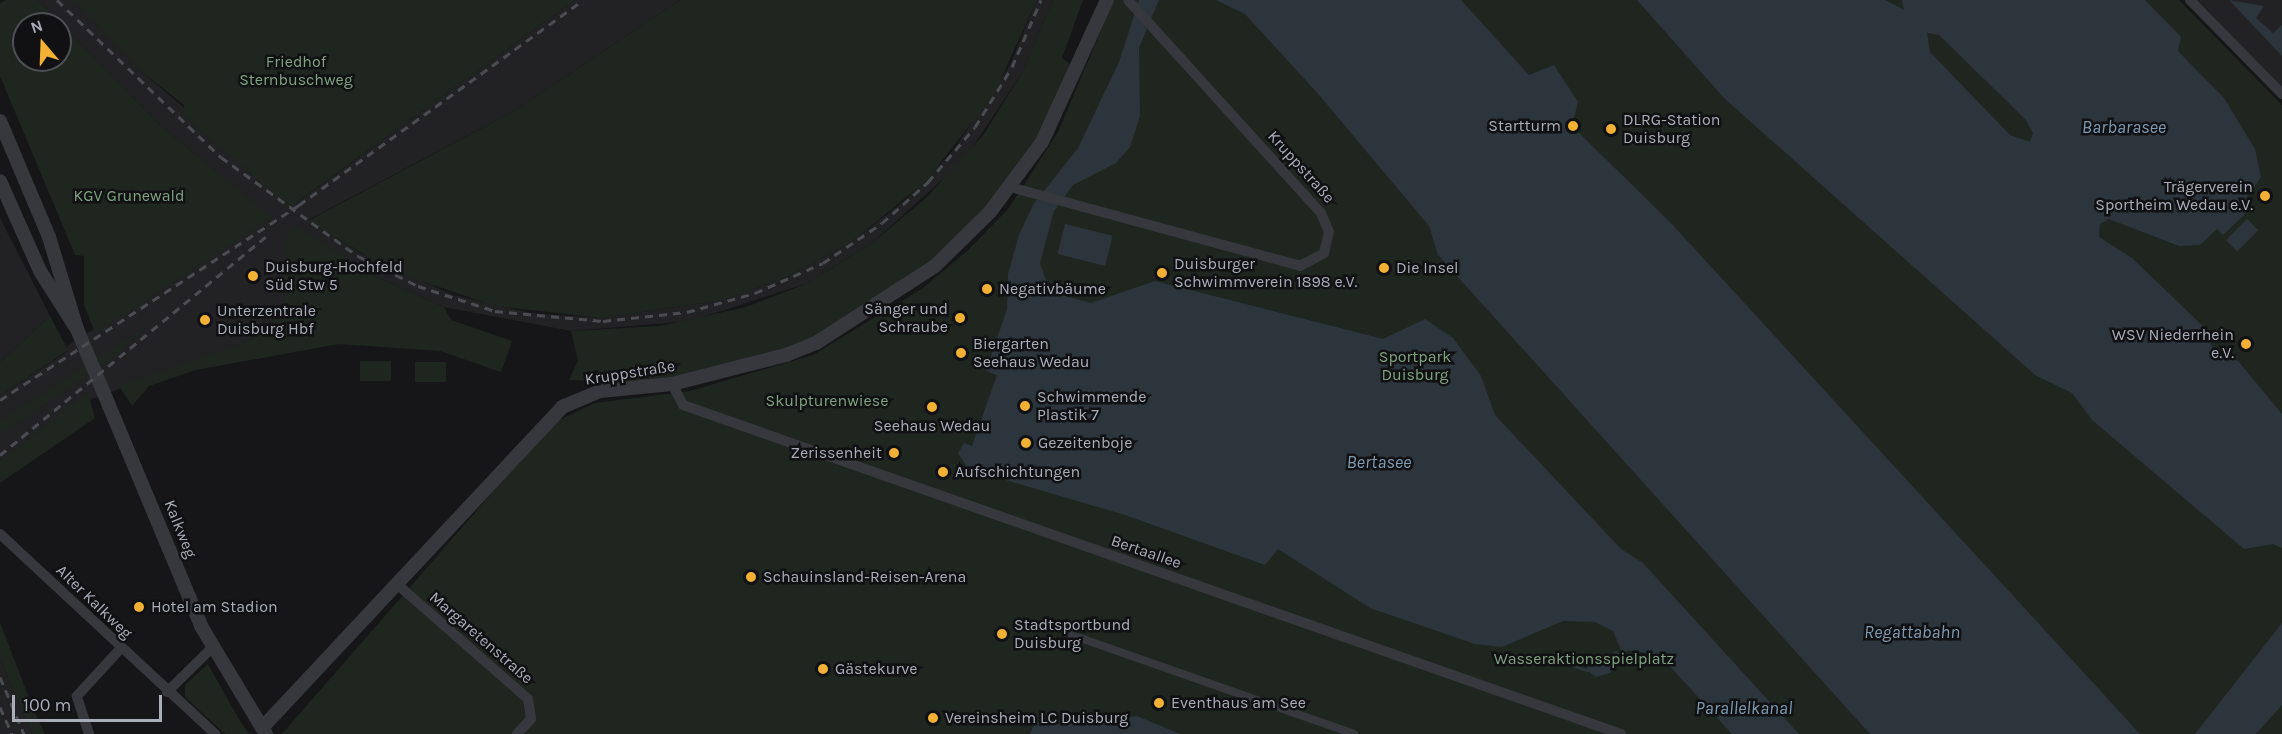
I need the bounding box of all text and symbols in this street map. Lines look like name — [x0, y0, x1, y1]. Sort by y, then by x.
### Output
north arrow — [12, 12, 72, 72]
text: N — [28, 16, 45, 37]
park label: Friedhof Sternbuschweg — [239, 52, 353, 90]
place label: DLRG-Station Duisburg — [1623, 110, 1720, 148]
place label: Startturm — [1488, 116, 1561, 136]
water label: Barbarasee — [2082, 116, 2166, 138]
marker: Startturm — [1566, 119, 1580, 133]
marker: DLRG-Station Duisburg — [1604, 122, 1618, 136]
street label: Kruppstraße — [1263, 127, 1339, 207]
place label: Trägerverein Sportheim Wedau e.V. — [2095, 177, 2253, 215]
park label: KGV Grunewald — [74, 186, 184, 206]
marker: Trägerverein Sportheim Wedau e.V. — [2258, 189, 2272, 203]
place label: Duisburger Schwimmverein 1898 e.V. — [1174, 254, 1357, 292]
place label: Duisburg-Hochfeld Süd Stw 5 — [265, 257, 403, 295]
place label: Die Insel — [1396, 258, 1459, 278]
marker: Die Insel — [1377, 261, 1391, 275]
marker: Duisburger Schwimmverein 1898 e.V. — [1155, 266, 1169, 280]
marker: Duisburg-Hochfeld Süd Stw 5 — [246, 269, 260, 283]
place label: Negativbäume — [999, 279, 1106, 299]
marker: Negativbäume — [980, 282, 994, 296]
place label: Sänger und Schraube — [864, 299, 948, 337]
place label: Unterzentrale Duisburg Hbf — [217, 301, 316, 339]
marker: Sänger und Schraube — [953, 311, 967, 325]
marker: Unterzentrale Duisburg Hbf — [198, 313, 212, 327]
place label: WSV Niederrhein e.V. — [2112, 325, 2234, 363]
place label: Biergarten Seehaus Wedau — [973, 334, 1089, 372]
marker: WSV Niederrhein e.V. — [2239, 337, 2253, 351]
marker: Biergarten Seehaus Wedau — [954, 346, 968, 360]
park label: Sportpark Duisburg — [1379, 347, 1451, 385]
street label: Kruppstraße — [584, 356, 676, 390]
place label: Schwimmende Plastik 7 — [1037, 387, 1146, 425]
park label: Skulpturenwiese — [766, 391, 888, 411]
marker: Schwimmende Plastik 7 — [1018, 399, 1032, 413]
marker: Seehaus Wedau — [925, 400, 939, 414]
place label: Seehaus Wedau — [874, 416, 990, 436]
place label: Gezeitenboje — [1038, 433, 1132, 453]
marker: Gezeitenboje — [1019, 436, 1033, 450]
place label: Zerissenheit — [790, 443, 882, 463]
marker: Zerissenheit — [887, 446, 901, 460]
water label: Bertasee — [1347, 451, 1411, 473]
place label: Aufschichtungen — [955, 462, 1080, 482]
marker: Aufschichtungen — [936, 465, 950, 479]
street label: Kalkweg — [160, 497, 200, 561]
street label: Bertaallee — [1108, 531, 1184, 573]
street label: Alter Kalkweg — [52, 561, 136, 643]
place label: Schauinsland-Reisen-Arena — [763, 567, 966, 587]
marker: Schauinsland-Reisen-Arena — [744, 570, 758, 584]
street label: Margaretenstraße — [425, 588, 537, 688]
place label: Hotel am Stadion — [151, 597, 278, 617]
marker: Hotel am Stadion — [132, 600, 146, 614]
place label: Stadtsportbund Duisburg — [1014, 615, 1131, 653]
water label: Regattabahn — [1864, 621, 1960, 643]
marker: Stadtsportbund Duisburg — [995, 627, 1009, 641]
park label: Wasseraktionsspielplatz — [1494, 649, 1674, 669]
place label: Gästekurve — [835, 659, 917, 679]
marker: Gästekurve — [816, 662, 830, 676]
scale bar — [15, 683, 165, 721]
place label: Eventhaus am See — [1171, 693, 1306, 713]
text: 100 m — [23, 694, 71, 716]
marker: Eventhaus am See — [1152, 696, 1166, 710]
water label: Parallelkanal — [1696, 697, 1792, 719]
place label: Vereinsheim LC Duisburg — [945, 708, 1128, 728]
marker: Vereinsheim LC Duisburg — [926, 711, 940, 725]

